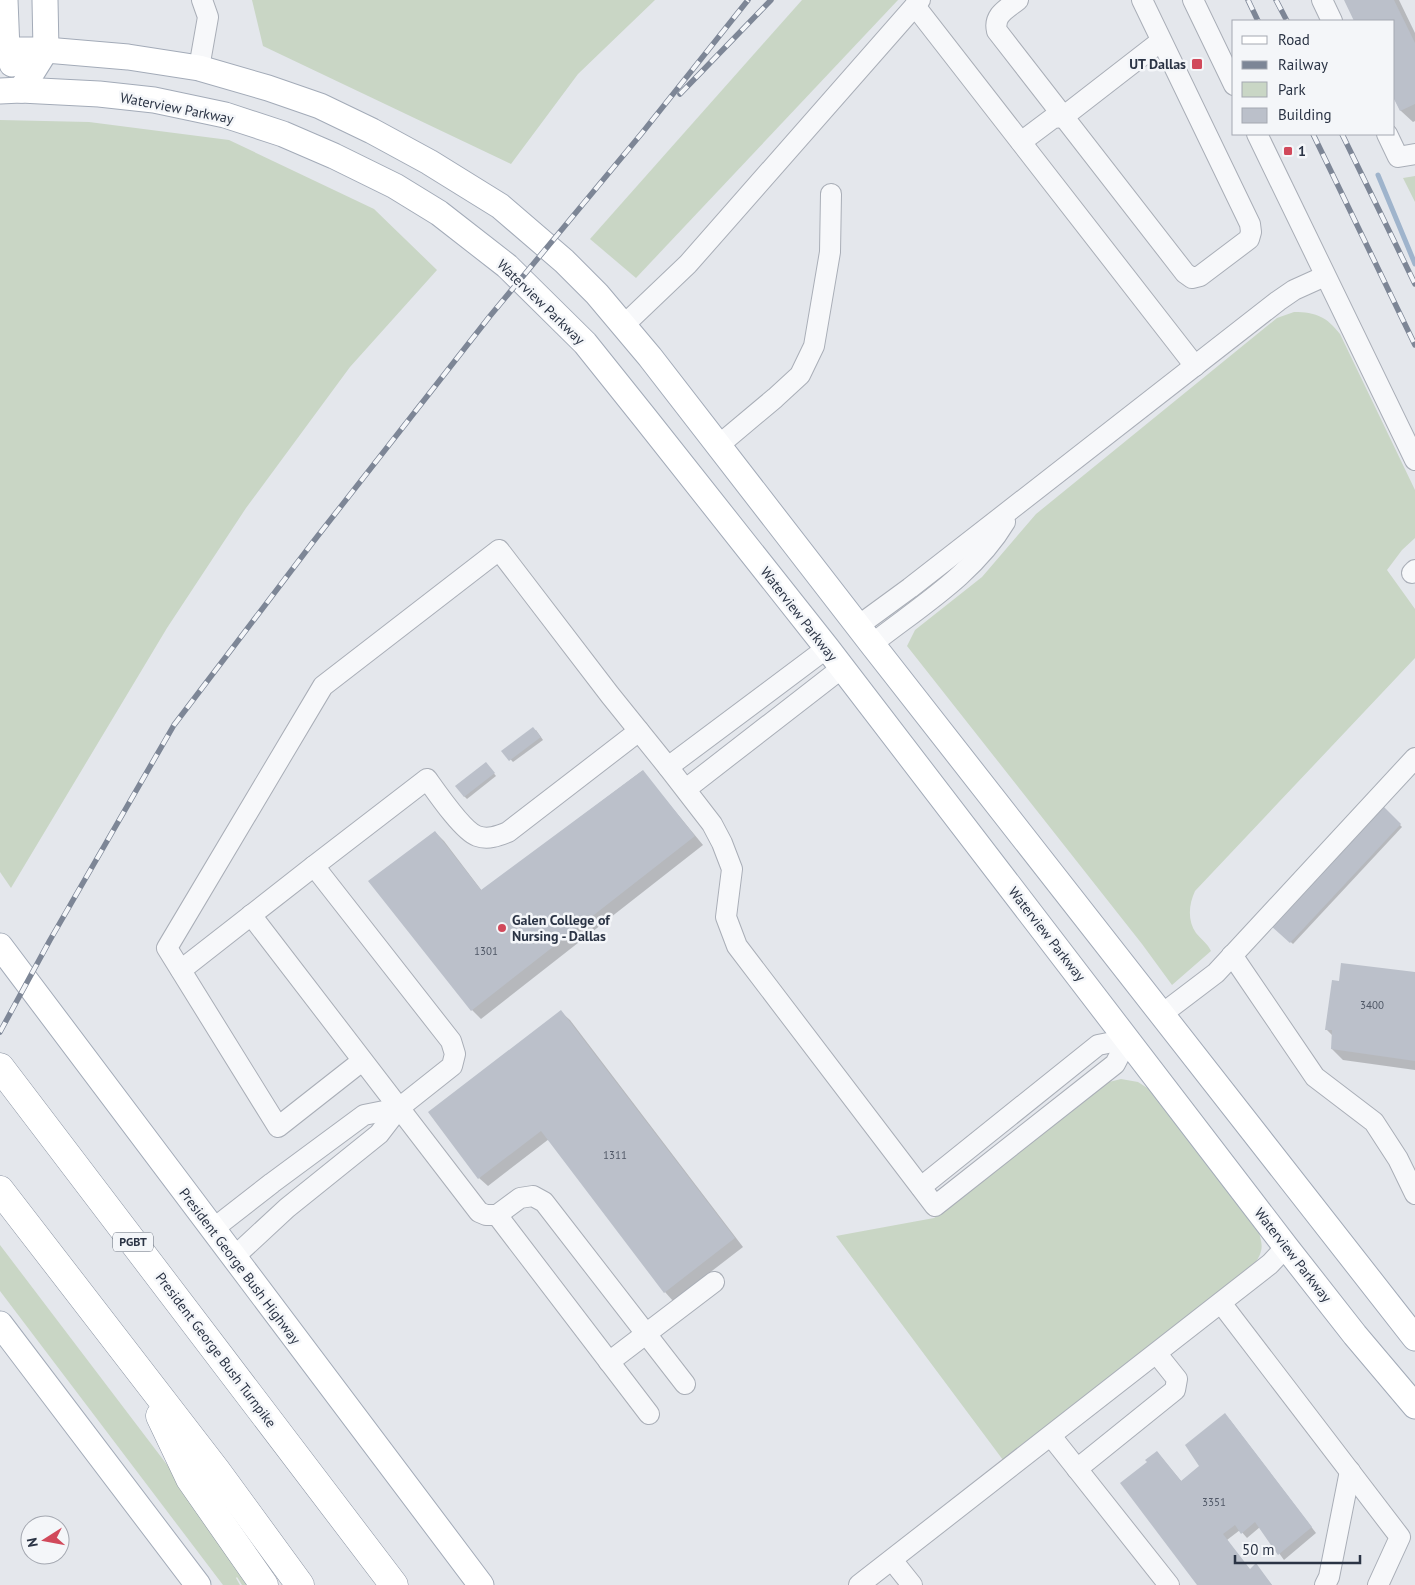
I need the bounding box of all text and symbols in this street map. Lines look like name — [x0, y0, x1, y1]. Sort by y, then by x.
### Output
legend — [1232, 20, 1395, 135]
text: Road — [1278, 30, 1310, 49]
place label: UT Dallas — [1129, 55, 1186, 73]
text: Railway — [1278, 55, 1328, 74]
marker: UT Dallas — [1190, 57, 1204, 71]
text: Park — [1278, 80, 1306, 99]
street label: Waterview Parkway — [119, 88, 236, 128]
text: Building — [1278, 105, 1332, 124]
place label: 1 — [1298, 142, 1306, 160]
marker: 1 — [1282, 145, 1294, 157]
street label: Waterview Parkway — [493, 256, 589, 349]
street label: Waterview Parkway — [756, 563, 842, 665]
street label: Waterview Parkway — [1004, 883, 1090, 985]
place label: Galen College of Nursing - Dallas — [512, 911, 611, 945]
marker: Galen College of Nursing - Dallas — [496, 922, 508, 934]
house number: 1301 — [474, 944, 498, 958]
house number: 3400 — [1360, 998, 1384, 1012]
house number: 1311 — [603, 1148, 627, 1162]
street label: President George Bush Highway — [175, 1184, 305, 1348]
street label: Waterview Parkway — [1250, 1204, 1336, 1306]
road number: PGBT — [113, 1232, 153, 1252]
street label: President George Bush Turnpike — [152, 1269, 280, 1431]
house number: 3351 — [1202, 1495, 1226, 1509]
north arrow — [20, 1515, 70, 1565]
scale bar — [1235, 1532, 1360, 1564]
text: N — [23, 1536, 42, 1549]
text: 50 m — [1242, 1540, 1275, 1559]

